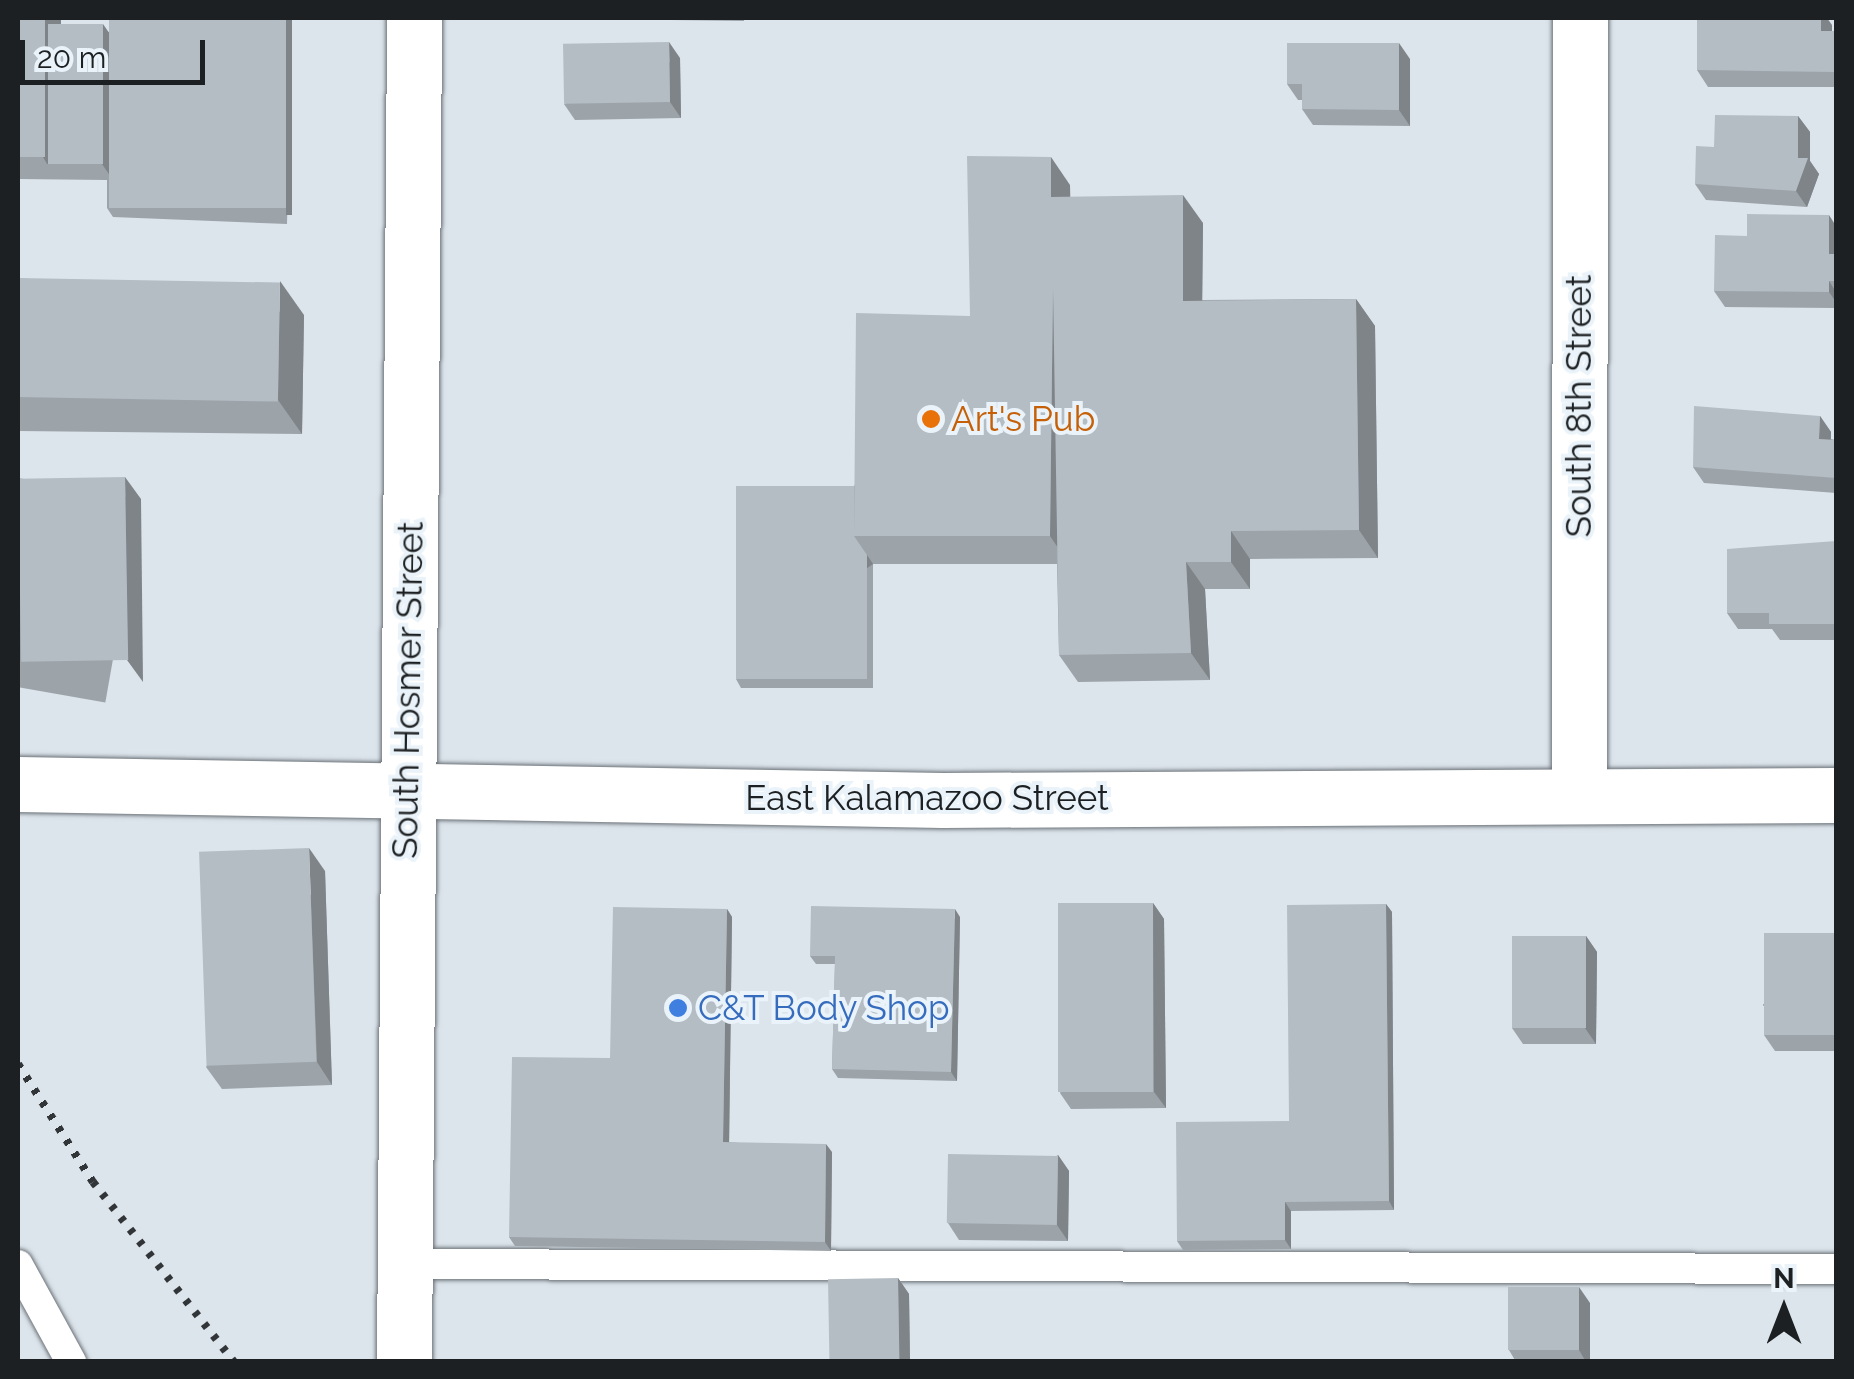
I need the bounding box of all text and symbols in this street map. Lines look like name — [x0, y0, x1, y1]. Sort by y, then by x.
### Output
scale bar — [25, 20, 210, 82]
text: 20 m — [37, 40, 106, 75]
street label: South 8th Street — [1558, 275, 1600, 537]
place label: Art's Pub — [951, 398, 1095, 440]
marker: Art's Pub — [920, 408, 942, 430]
street label: South Hosmer Street — [384, 521, 432, 859]
street label: East Kalamazoo Street — [745, 777, 1109, 819]
place label: C&T Body Shop — [698, 987, 952, 1029]
marker: C&T Body Shop — [667, 997, 689, 1019]
north arrow — [1734, 1259, 1834, 1359]
text: N — [1773, 1262, 1795, 1295]

